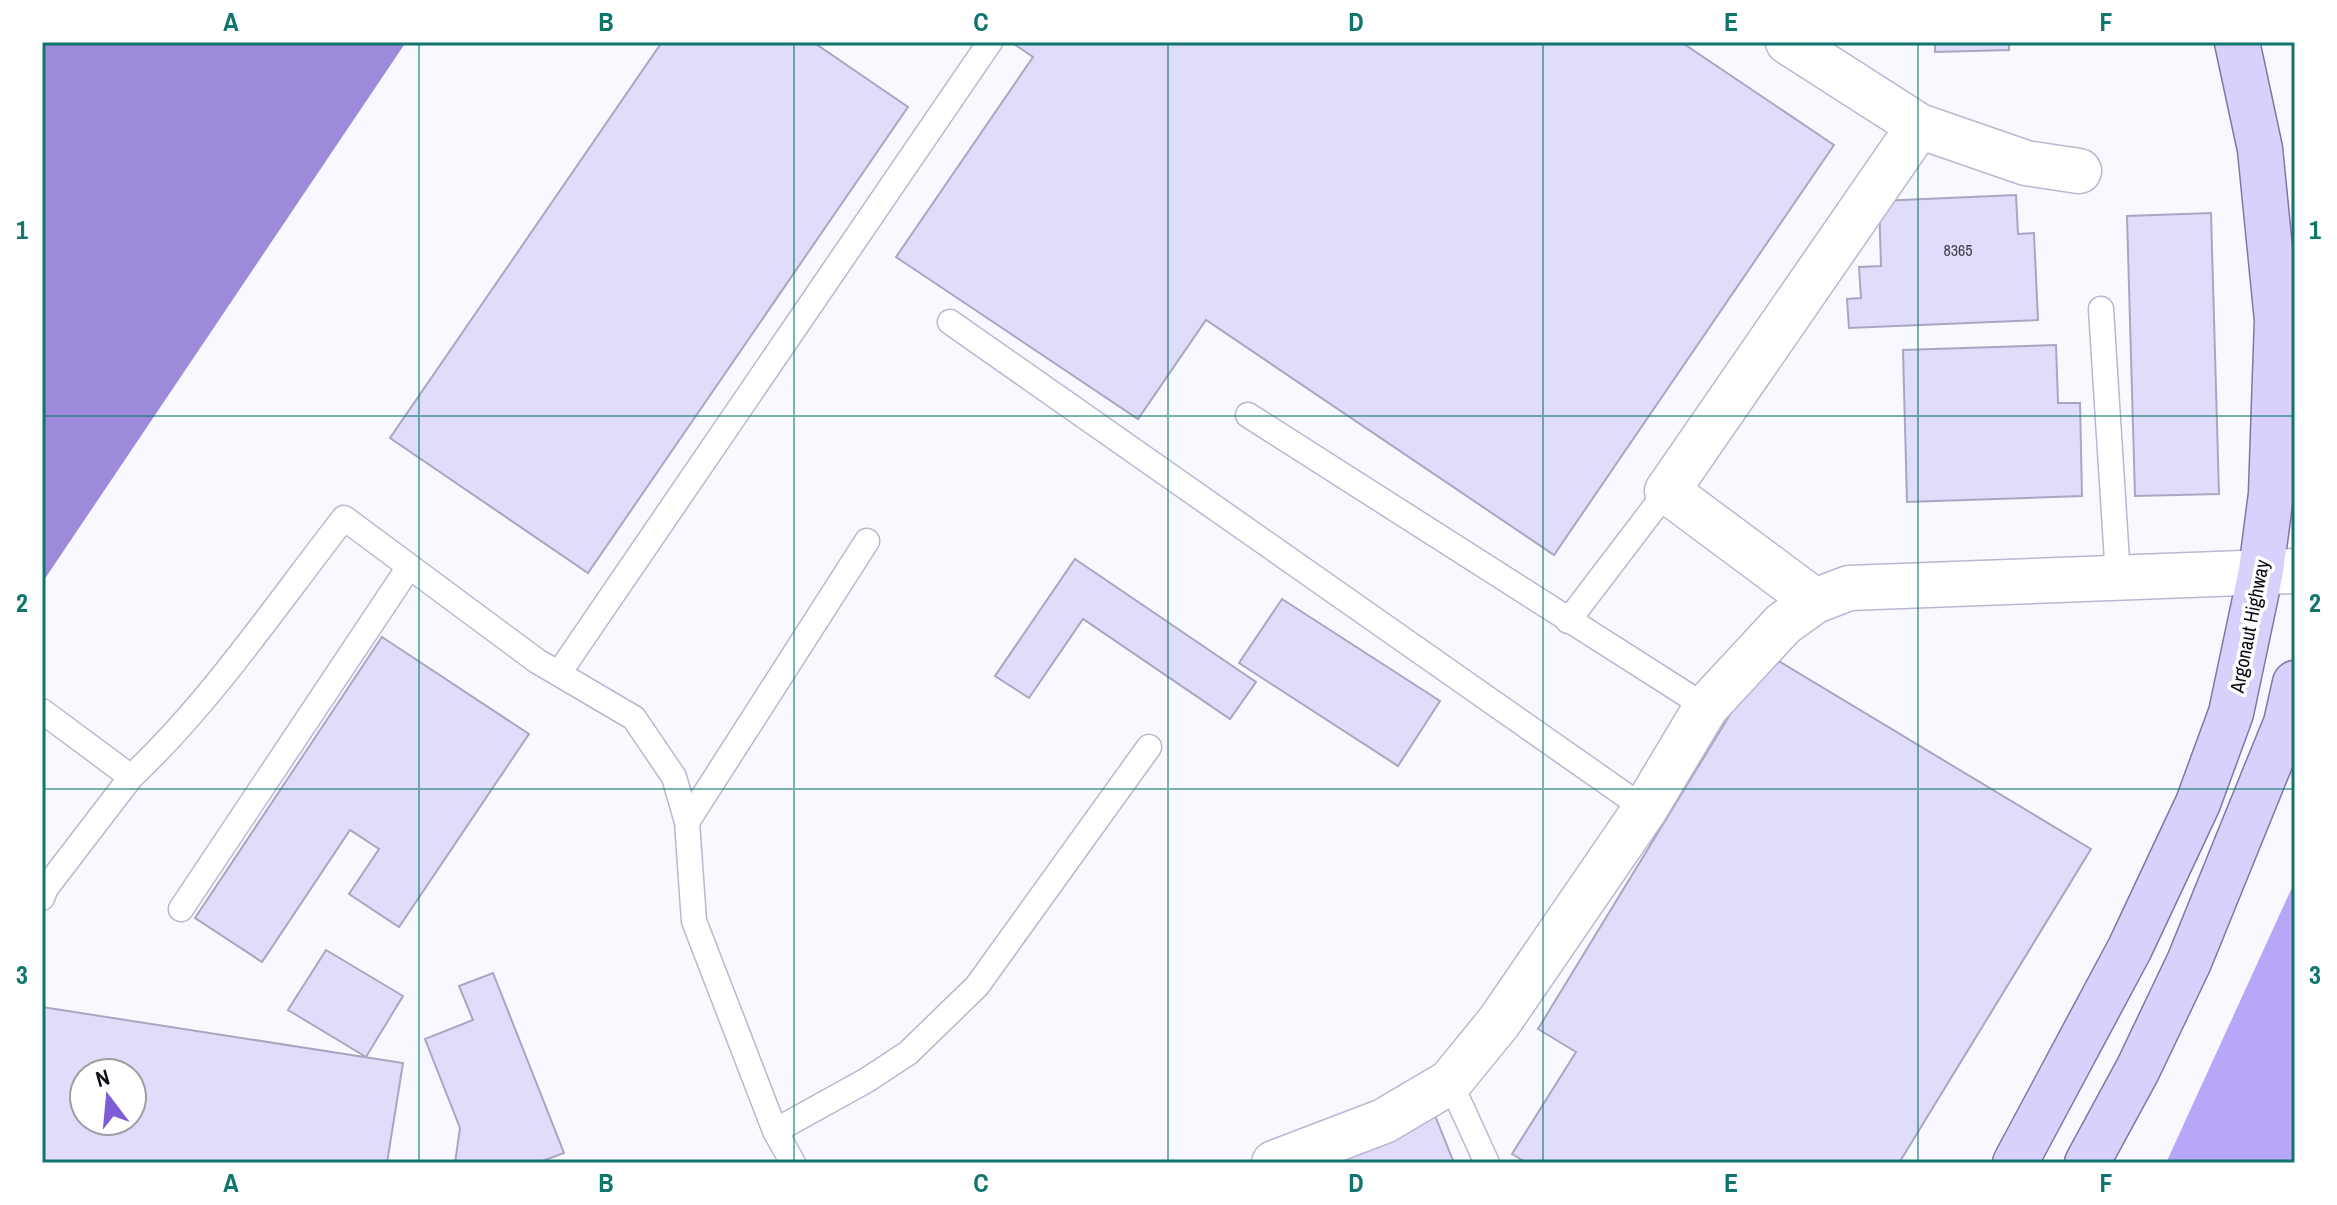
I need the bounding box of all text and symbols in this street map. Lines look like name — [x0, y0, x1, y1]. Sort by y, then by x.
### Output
text: A — [223, 4, 239, 39]
text: B — [598, 4, 614, 39]
text: C — [973, 4, 989, 39]
text: D — [1348, 4, 1364, 39]
text: E — [1724, 4, 1738, 39]
text: F — [2099, 4, 2113, 39]
text: 1 — [16, 212, 28, 247]
text: 1 — [2309, 212, 2321, 247]
house number: 8365 — [1943, 239, 1973, 261]
street label: Argonaut Highway — [2223, 556, 2275, 696]
text: 2 — [16, 585, 28, 620]
text: 2 — [2309, 585, 2321, 620]
text: 3 — [16, 957, 28, 992]
text: 3 — [2309, 957, 2321, 992]
north arrow — [68, 1057, 148, 1137]
text: N — [92, 1062, 113, 1094]
text: A — [223, 1165, 239, 1200]
text: B — [598, 1165, 614, 1200]
text: C — [973, 1165, 989, 1200]
text: D — [1348, 1165, 1364, 1200]
text: E — [1724, 1165, 1738, 1200]
text: F — [2099, 1165, 2113, 1200]

